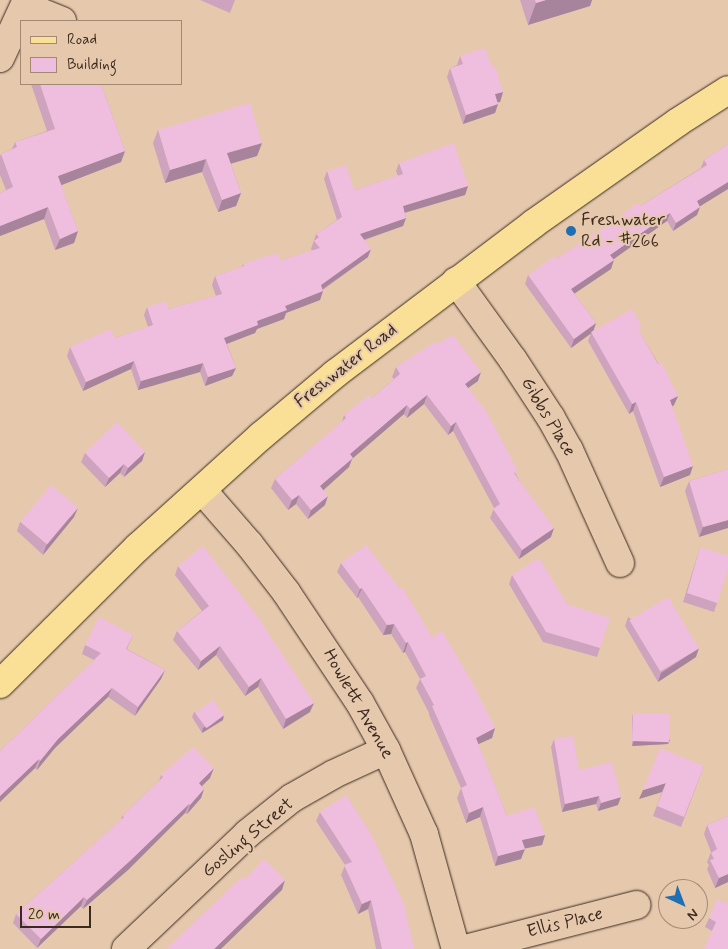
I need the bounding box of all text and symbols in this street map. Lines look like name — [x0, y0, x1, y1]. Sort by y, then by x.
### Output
legend — [20, 20, 182, 85]
text: Road — [67, 30, 97, 50]
text: Building — [67, 55, 117, 75]
place label: Freshwater Rd - #266 — [581, 210, 665, 252]
marker: Freshwater Rd - #266 — [565, 225, 577, 237]
street label: Freshwater Road — [290, 319, 402, 413]
street label: Gibbs Place — [516, 373, 580, 461]
street label: Howlett Avenue — [318, 645, 398, 763]
street label: Gosling Street — [198, 794, 298, 882]
north arrow — [658, 879, 708, 929]
scale bar — [22, 896, 94, 928]
street label: Ellis Place — [525, 903, 605, 943]
text: N — [683, 904, 702, 924]
text: 20 m — [28, 905, 60, 925]

